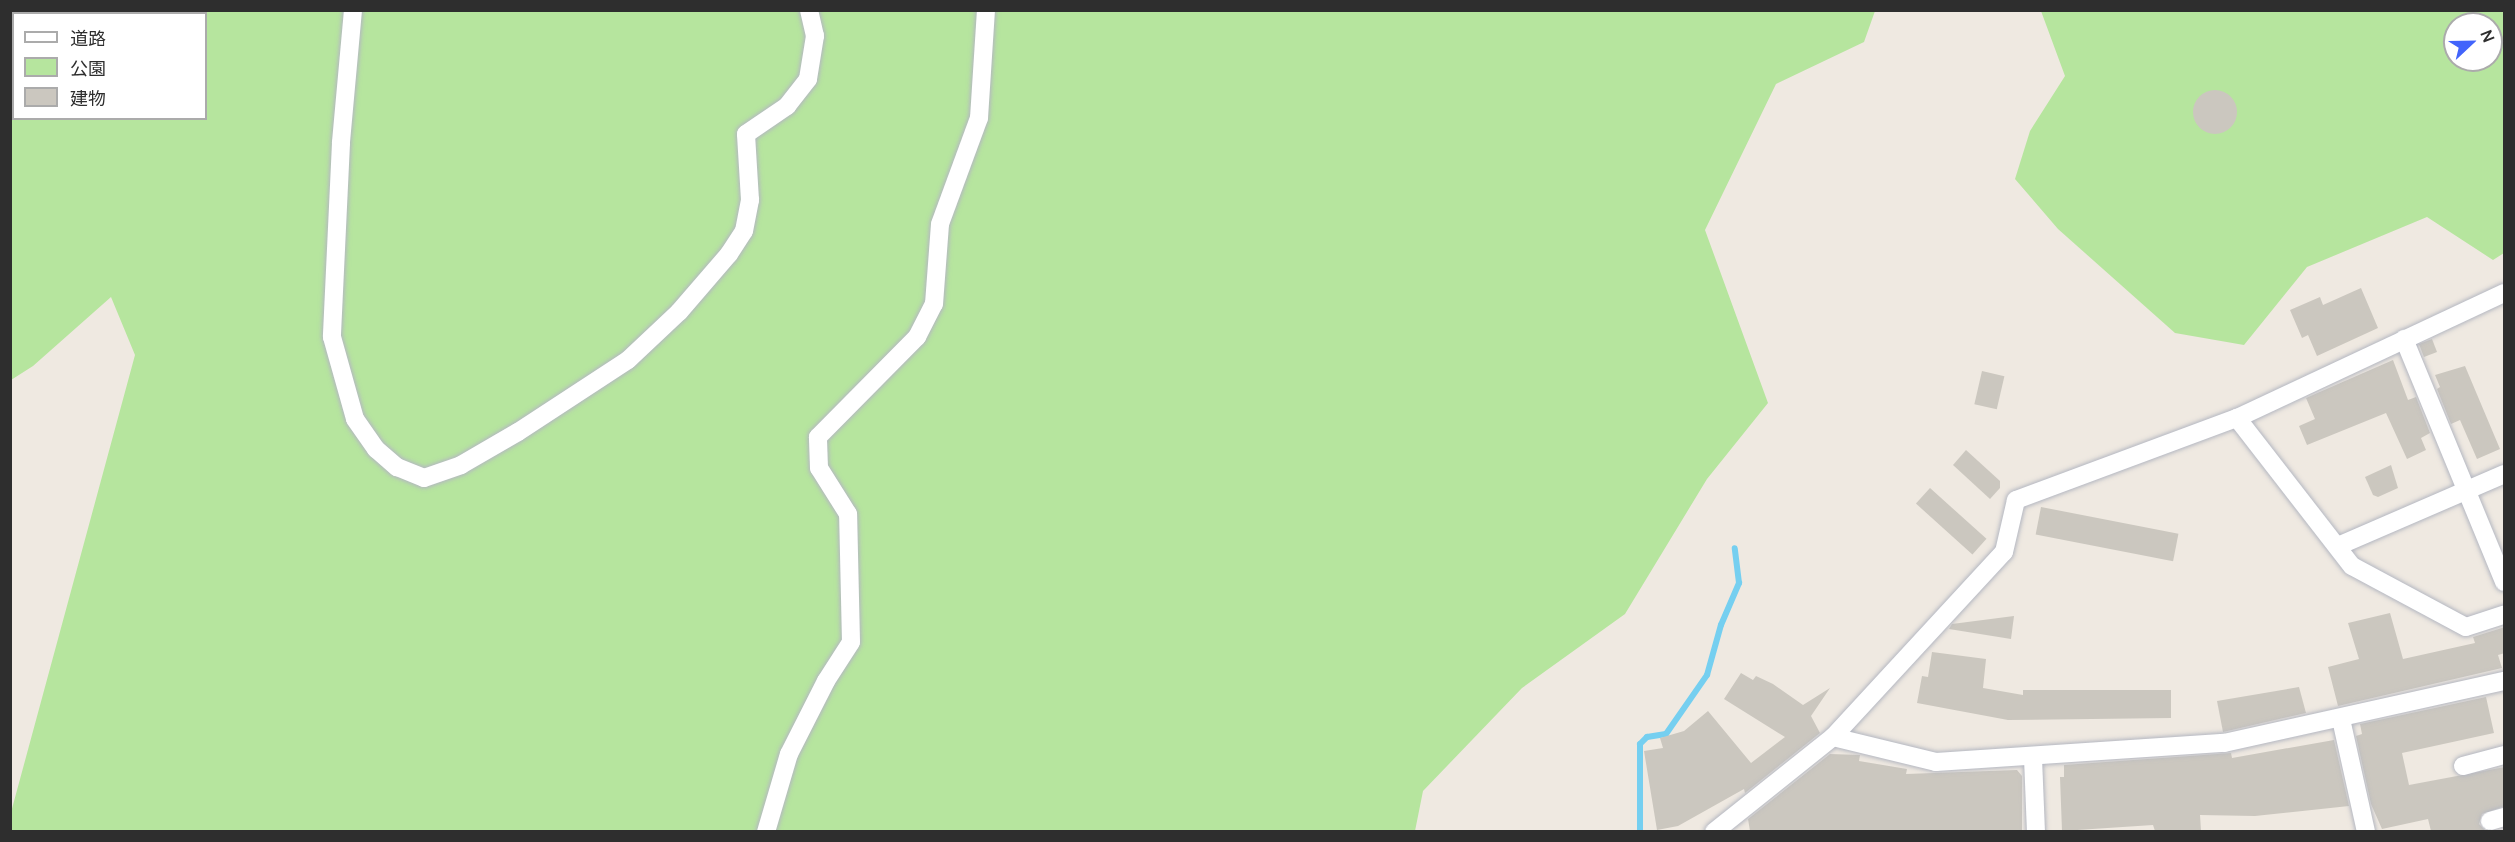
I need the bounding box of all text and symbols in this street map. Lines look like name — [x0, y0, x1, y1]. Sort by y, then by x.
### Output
legend — [12, 12, 207, 120]
north arrow — [2443, 12, 2503, 72]
text: 道路 — [70, 26, 106, 50]
text: N — [2475, 27, 2500, 45]
text: 公園 — [70, 56, 106, 80]
text: 建物 — [70, 86, 106, 110]

